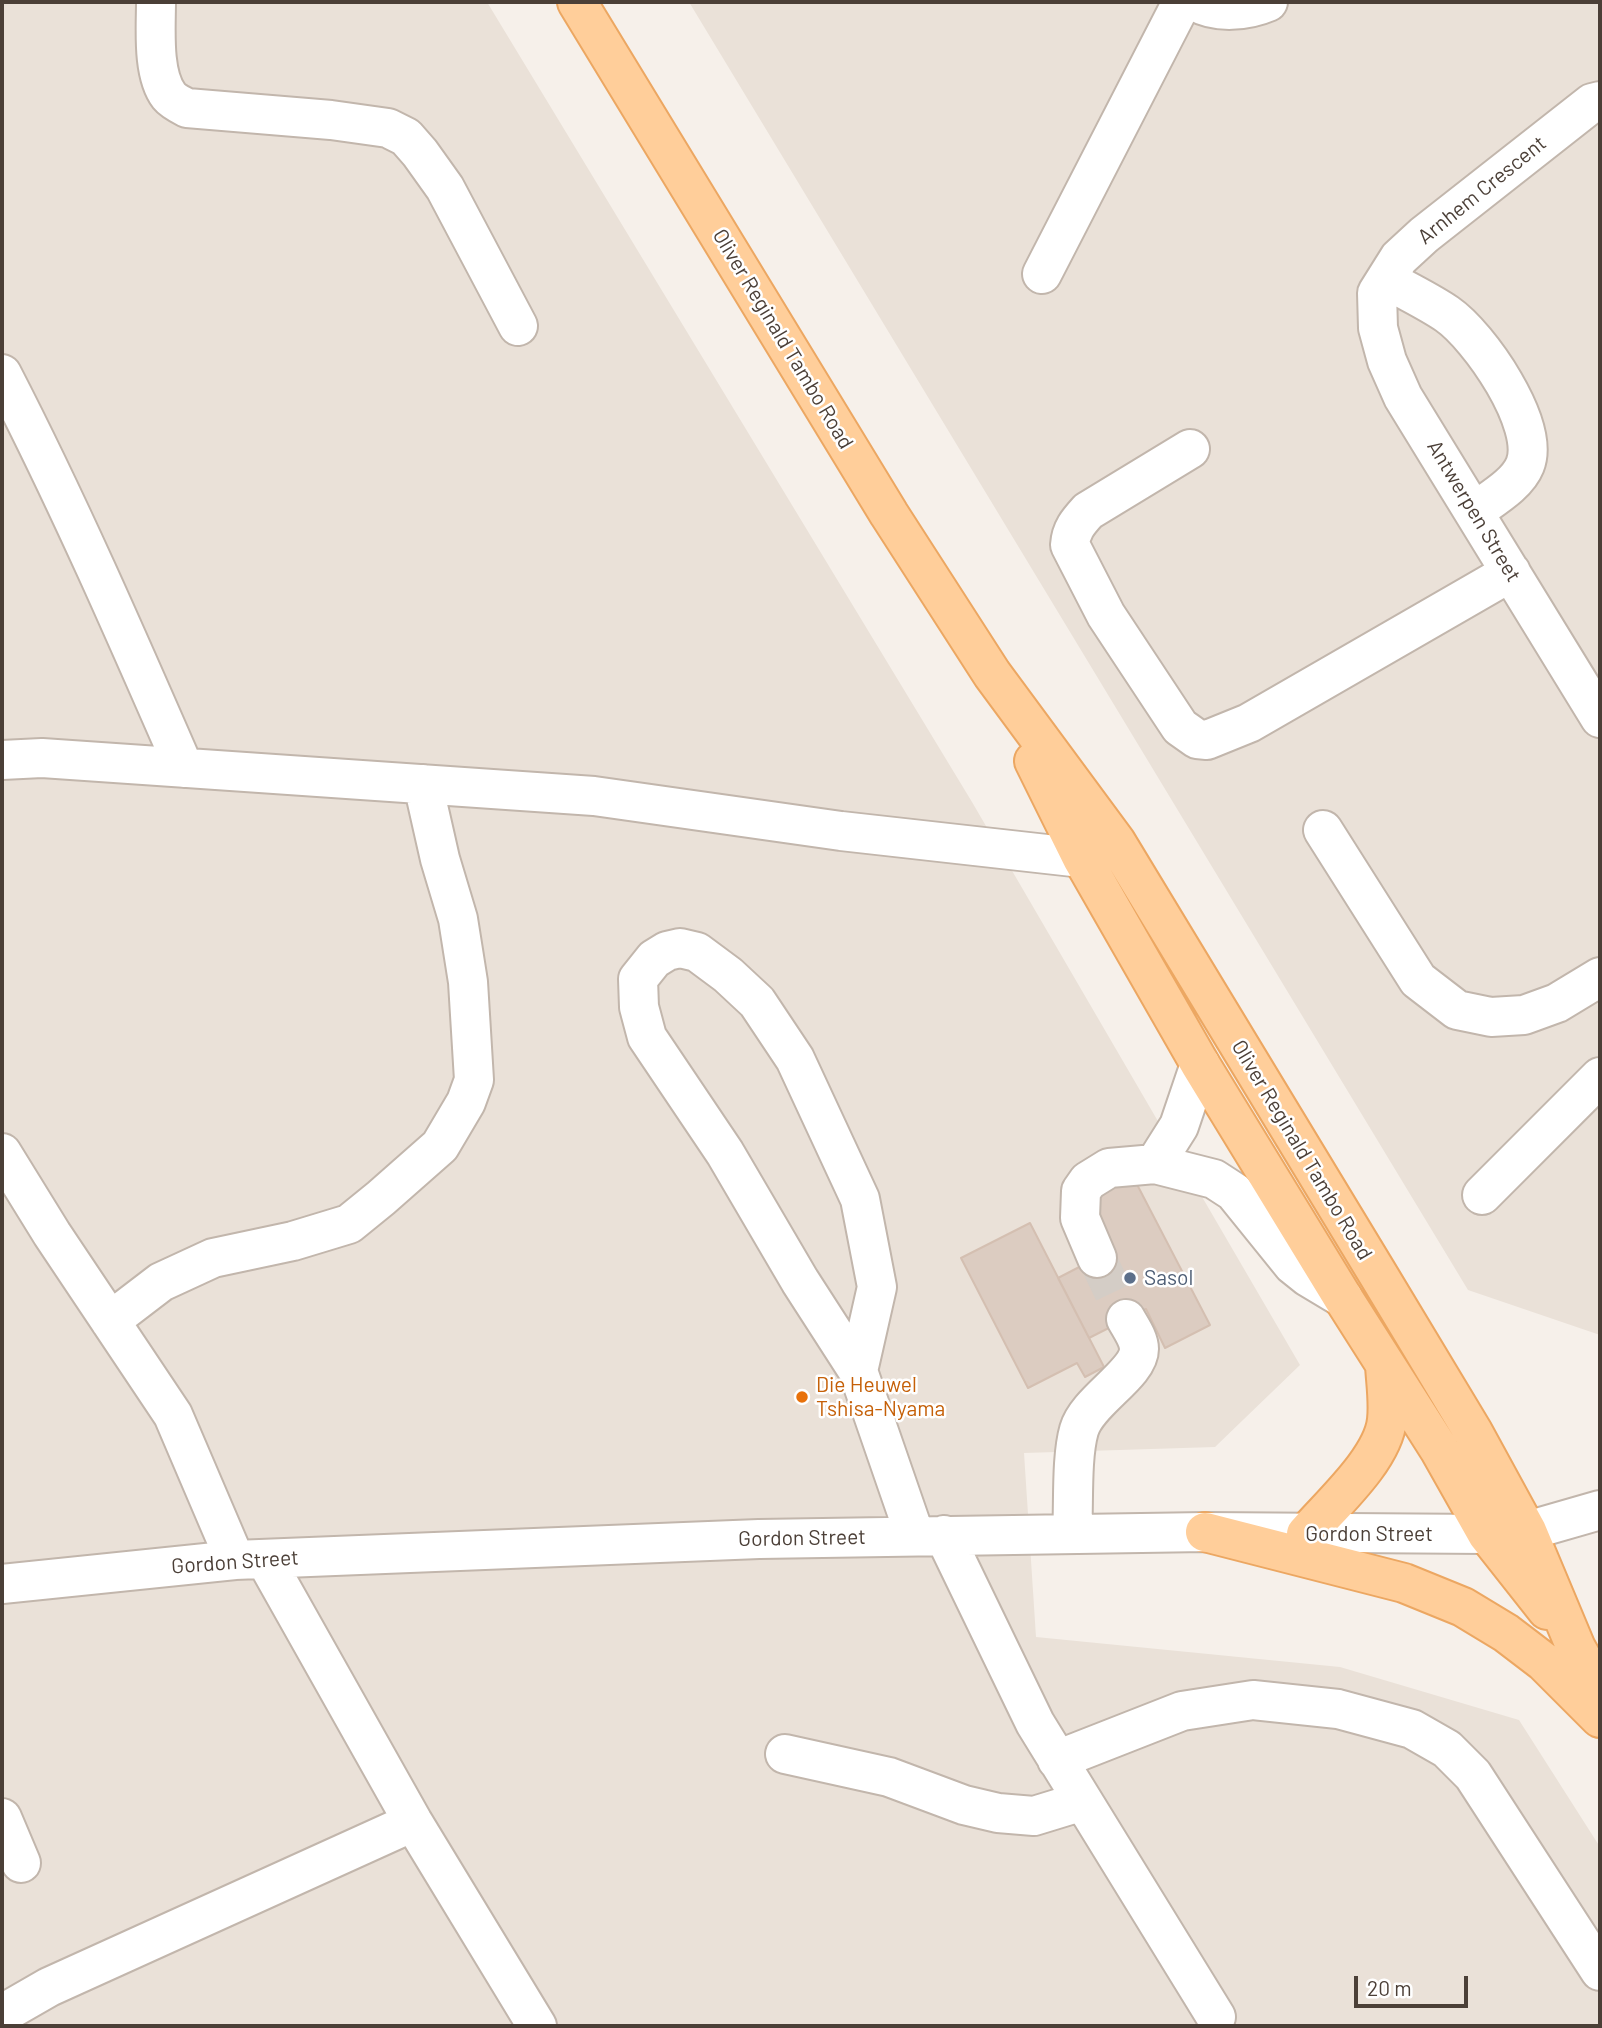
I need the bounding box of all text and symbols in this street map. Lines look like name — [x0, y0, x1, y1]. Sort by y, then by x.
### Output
street label: Arnhem Crescent — [1413, 130, 1551, 250]
street label: Oliver Reginald Tambo Road — [707, 224, 859, 454]
street label: Antwerpen Street — [1422, 436, 1526, 586]
street label: Oliver Reginald Tambo Road — [1226, 1035, 1378, 1265]
place label: Sasol — [1144, 1265, 1193, 1291]
marker: Sasol — [1122, 1270, 1138, 1286]
place label: Die Heuwel Tshisa-Nyama — [816, 1372, 945, 1422]
marker: Die Heuwel Tshisa-Nyama — [794, 1389, 810, 1405]
street label: Gordon Street — [1305, 1521, 1433, 1547]
street label: Gordon Street — [738, 1524, 866, 1552]
street label: Gordon Street — [170, 1545, 300, 1579]
scale bar — [1357, 1962, 1471, 2006]
text: 20 m — [1367, 1975, 1412, 2000]

